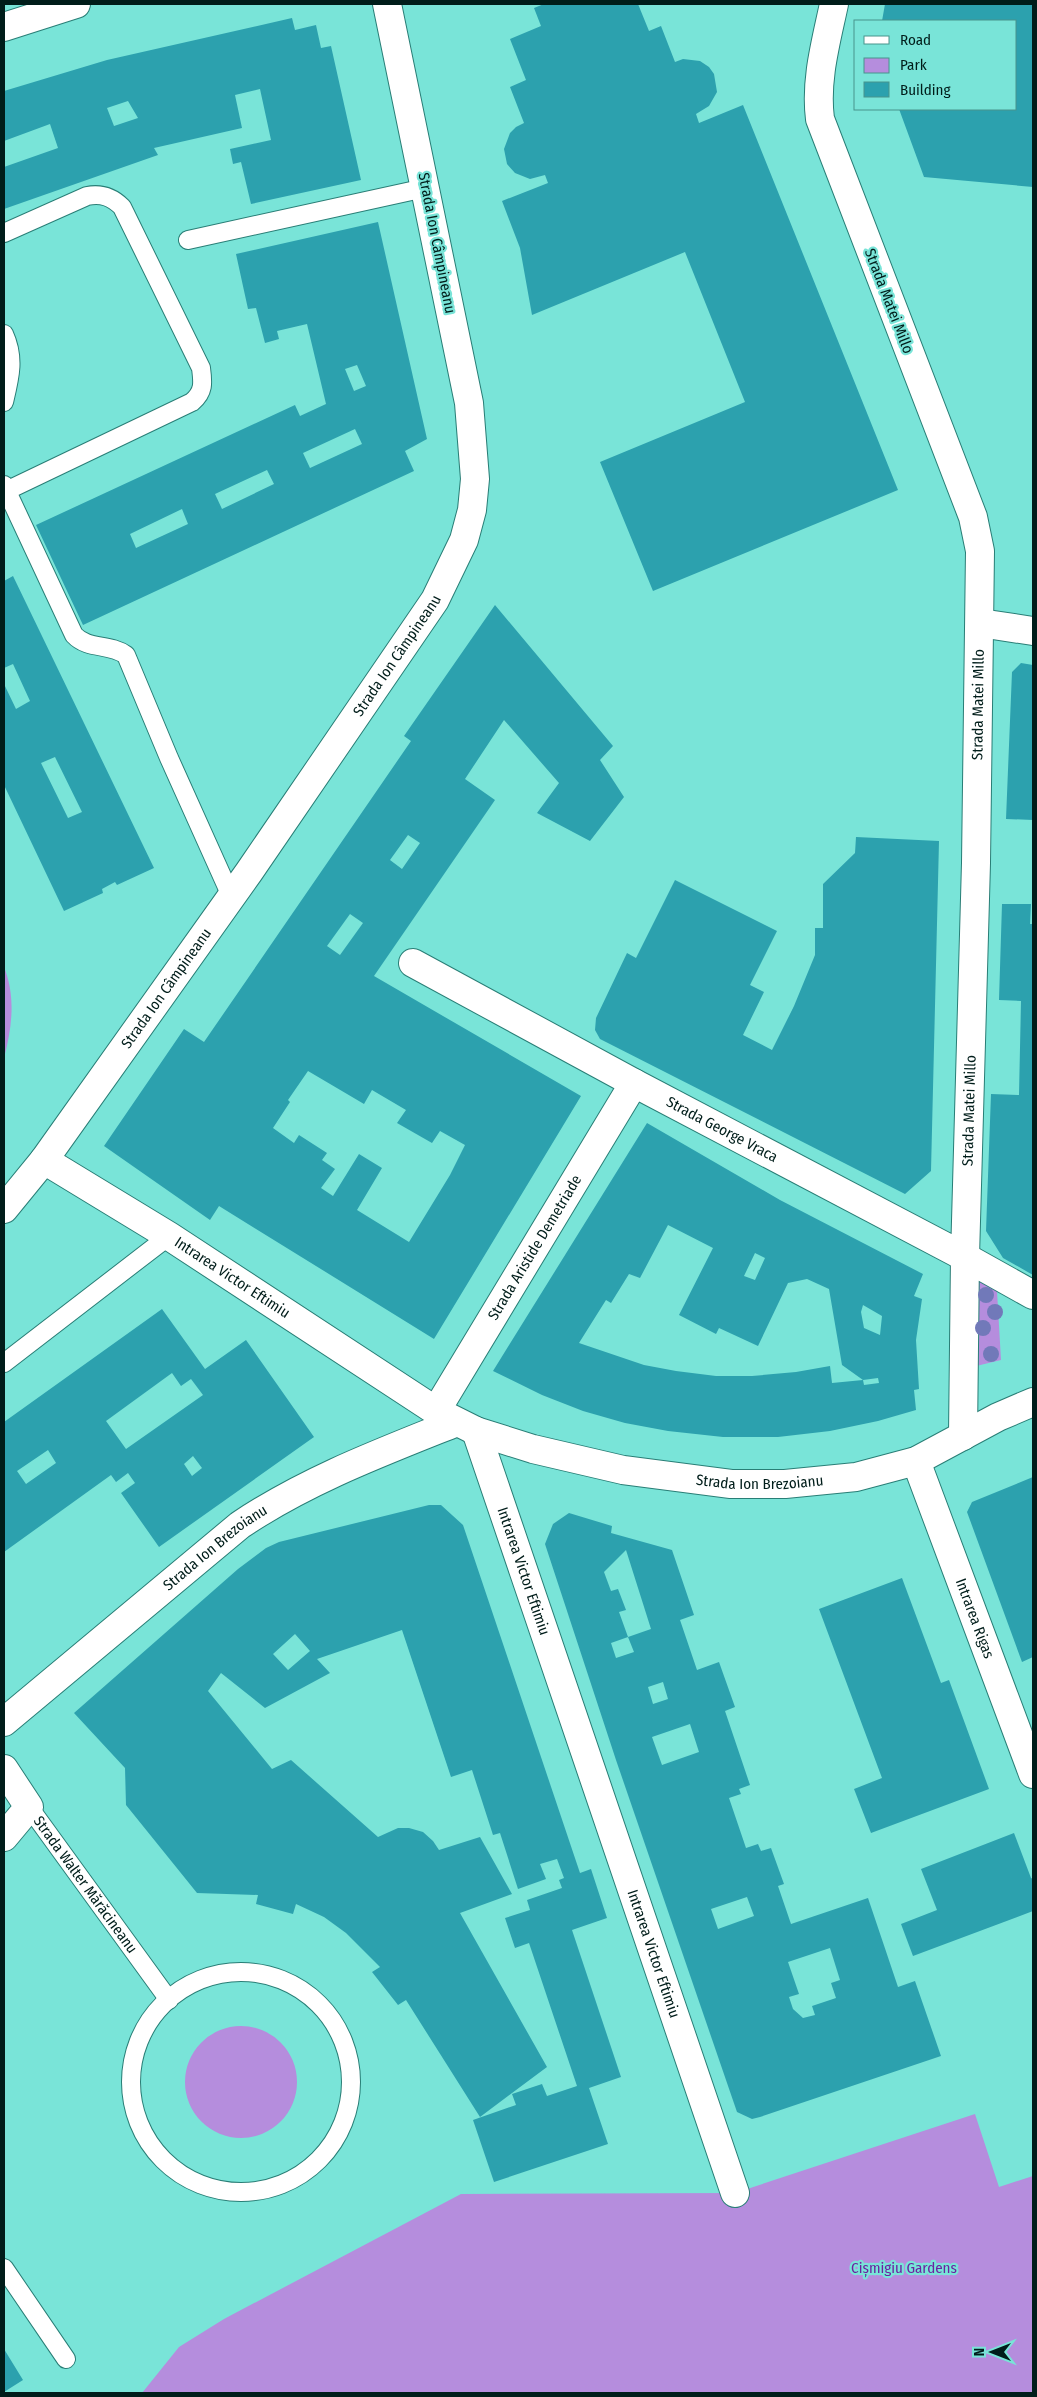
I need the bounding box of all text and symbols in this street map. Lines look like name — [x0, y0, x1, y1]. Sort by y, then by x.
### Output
legend — [854, 20, 1017, 110]
text: Road — [900, 31, 931, 49]
text: Park — [900, 56, 927, 74]
text: Building — [900, 81, 951, 99]
street label: Strada Ion Câmpineanu — [415, 171, 459, 315]
street label: Strada Matei Millo — [861, 246, 917, 356]
street label: Strada Ion Câmpineanu — [349, 592, 445, 720]
street label: Strada Matei Millo — [968, 649, 988, 760]
street label: Strada Ion Câmpineanu — [117, 925, 215, 1052]
street label: Strada Matei Millo — [959, 1055, 980, 1166]
street label: Strada George Vraca — [663, 1093, 781, 1166]
street label: Strada Aristide Demetriade — [484, 1172, 585, 1323]
street label: Intrarea Victor Eftimiu — [171, 1233, 293, 1322]
street label: Strada Ion Brezoianu — [695, 1471, 824, 1493]
street label: Strada Ion Brezoianu — [160, 1501, 270, 1594]
street label: Intrarea Victor Eftimiu — [493, 1505, 554, 1638]
street label: Intrarea Rigas — [952, 1576, 998, 1661]
street label: Strada Walter Mărăcineanu — [30, 1813, 141, 1957]
street label: Intrarea Victor Eftimiu — [624, 1887, 684, 2020]
park label: Cișmigiu Gardens — [851, 2259, 957, 2278]
north arrow — [967, 2327, 1017, 2377]
text: N — [971, 2348, 988, 2356]

